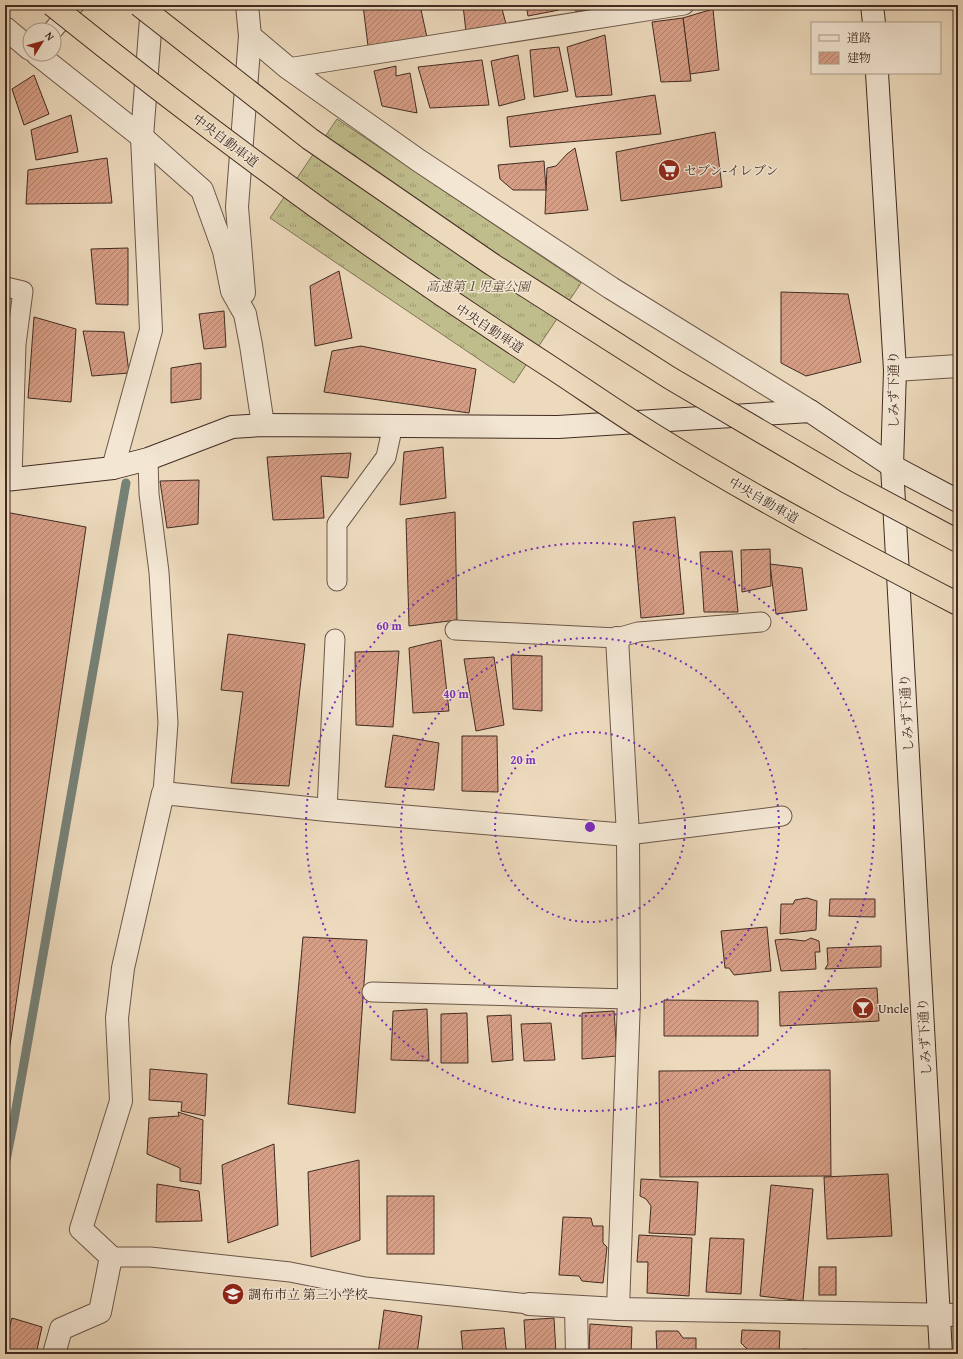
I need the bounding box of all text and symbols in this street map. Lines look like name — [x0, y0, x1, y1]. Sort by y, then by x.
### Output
north arrow — [22, 22, 62, 62]
legend — [811, 22, 941, 74]
text: N — [41, 28, 59, 44]
text: 道路 — [847, 29, 871, 46]
text: 建物 — [847, 49, 871, 66]
street label: 中央自動車道 — [189, 109, 263, 171]
supermarket icon: セブン-イレブン — [656, 157, 682, 183]
place label: セブン-イレブン — [684, 161, 778, 180]
park label: 高速第１児童公園 — [426, 277, 532, 296]
street label: 中央自動車道 — [452, 299, 528, 358]
street label: しみず下通り — [884, 351, 903, 429]
street label: 中央自動車道 — [725, 473, 802, 528]
text: 60 m — [376, 617, 402, 634]
street label: しみず下通り — [895, 674, 918, 752]
text: 40 m — [443, 685, 469, 702]
text: 20 m — [510, 751, 536, 768]
centre of rings — [583, 820, 597, 834]
bar icon: Uncle — [850, 995, 876, 1021]
street label: しみず下通り — [913, 998, 936, 1076]
place label: Uncle — [878, 999, 909, 1018]
school or university icon: 調布市立 第三小学校 — [220, 1281, 246, 1307]
place label: 調布市立 第三小学校 — [248, 1285, 368, 1304]

